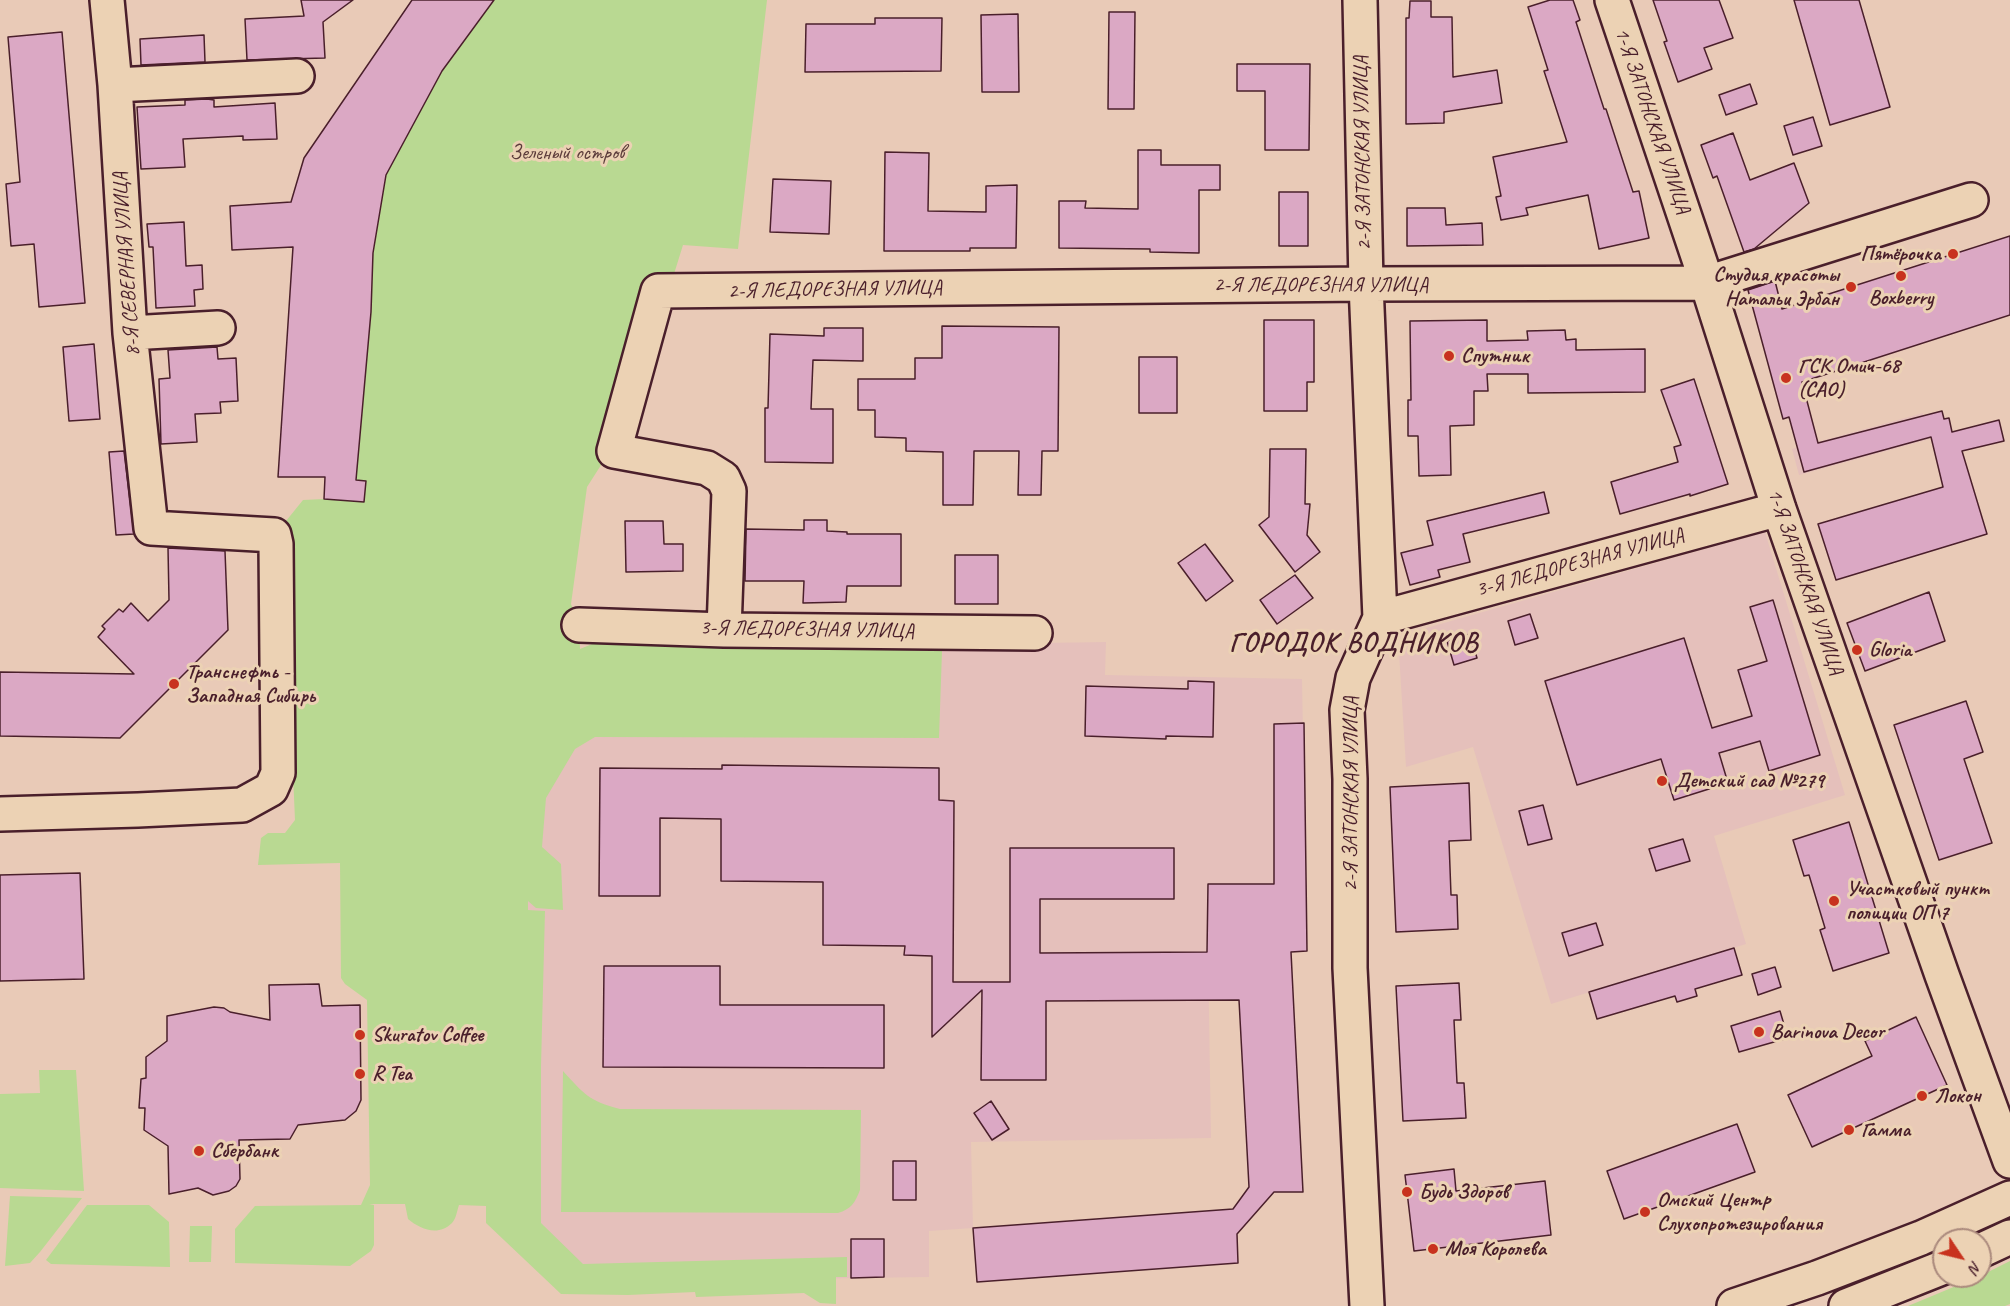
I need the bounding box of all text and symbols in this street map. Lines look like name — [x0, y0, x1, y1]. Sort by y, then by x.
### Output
street label: 1-Я ЗАТОНСКАЯ УЛИЦА — [1608, 25, 1696, 217]
street label: 2-Я ЗАТОНСКАЯ УЛИЦА — [1349, 55, 1377, 251]
park label: Зеленый остров — [509, 140, 625, 166]
street label: 8-Я СЕВЕРНАЯ УЛИЦА — [108, 171, 146, 357]
place label: Пятёрочка — [1861, 241, 1941, 267]
marker: Пятёрочка — [1946, 247, 1960, 261]
place label: Студия красоты Натальи Эрбан — [1713, 262, 1839, 312]
marker: Boxberry — [1894, 269, 1908, 283]
street label: 2-Я ЛЕДОРЕЗНАЯ УЛИЦА — [1214, 272, 1428, 298]
street label: 2-Я ЛЕДОРЕЗНАЯ УЛИЦА — [728, 276, 942, 304]
marker: Студия красоты Натальи Эрбан — [1844, 280, 1858, 294]
place label: Boxberry — [1869, 285, 1933, 311]
place label: Спутник — [1461, 343, 1529, 369]
marker: Спутник — [1442, 349, 1456, 363]
place label: ГСК Омич-68 (САО) — [1798, 353, 1900, 403]
marker: ГСК Омич-68 (САО) — [1779, 371, 1793, 385]
street label: 1-Я ЗАТОНСКАЯ УЛИЦА — [1761, 486, 1849, 678]
street label: 3-Я ЛЕДОРЕЗНАЯ УЛИЦА — [1473, 523, 1687, 603]
street label: 3-Я ЛЕДОРЕЗНАЯ УЛИЦА — [700, 616, 914, 644]
district label: ГОРОДОК ВОДНИКОВ — [1221, 628, 1487, 660]
place label: Gloria — [1869, 637, 1911, 663]
marker: Gloria — [1850, 643, 1864, 657]
place label: Транснефть - Западная Сибирь — [186, 659, 315, 709]
marker: Транснефть - Западная Сибирь — [167, 677, 181, 691]
street label: 2-Я ЗАТОНСКАЯ УЛИЦА — [1338, 696, 1364, 892]
place label: Детский сад №279 — [1674, 768, 1824, 794]
marker: Детский сад №279 — [1655, 774, 1669, 788]
place label: Участковый пункт полиции ОП 7 — [1846, 876, 1989, 926]
marker: Участковый пункт полиции ОП 7 — [1827, 894, 1841, 908]
place label: Barinova Decor — [1771, 1019, 1884, 1045]
place label: Skuratov Coffee — [372, 1022, 483, 1048]
marker: Barinova Decor — [1752, 1025, 1766, 1039]
marker: Skuratov Coffee — [353, 1028, 367, 1042]
place label: R Tea — [372, 1061, 412, 1087]
marker: R Tea — [353, 1067, 367, 1081]
place label: Локон — [1934, 1083, 1981, 1109]
marker: Локон — [1915, 1089, 1929, 1103]
place label: Гамма — [1861, 1117, 1910, 1143]
marker: Гамма — [1842, 1123, 1856, 1137]
place label: Сбербанк — [211, 1138, 278, 1164]
marker: Сбербанк — [192, 1144, 206, 1158]
place label: Будь Здоров — [1419, 1179, 1509, 1205]
marker: Будь Здоров — [1400, 1185, 1414, 1199]
place label: Омский Центр Слухопротезирования — [1657, 1187, 1822, 1237]
marker: Омский Центр Слухопротезирования — [1638, 1205, 1652, 1219]
north arrow — [1932, 1228, 1992, 1288]
place label: Моя Королева — [1445, 1236, 1546, 1262]
marker: Моя Королева — [1426, 1242, 1440, 1256]
text: N — [1964, 1257, 1986, 1277]

